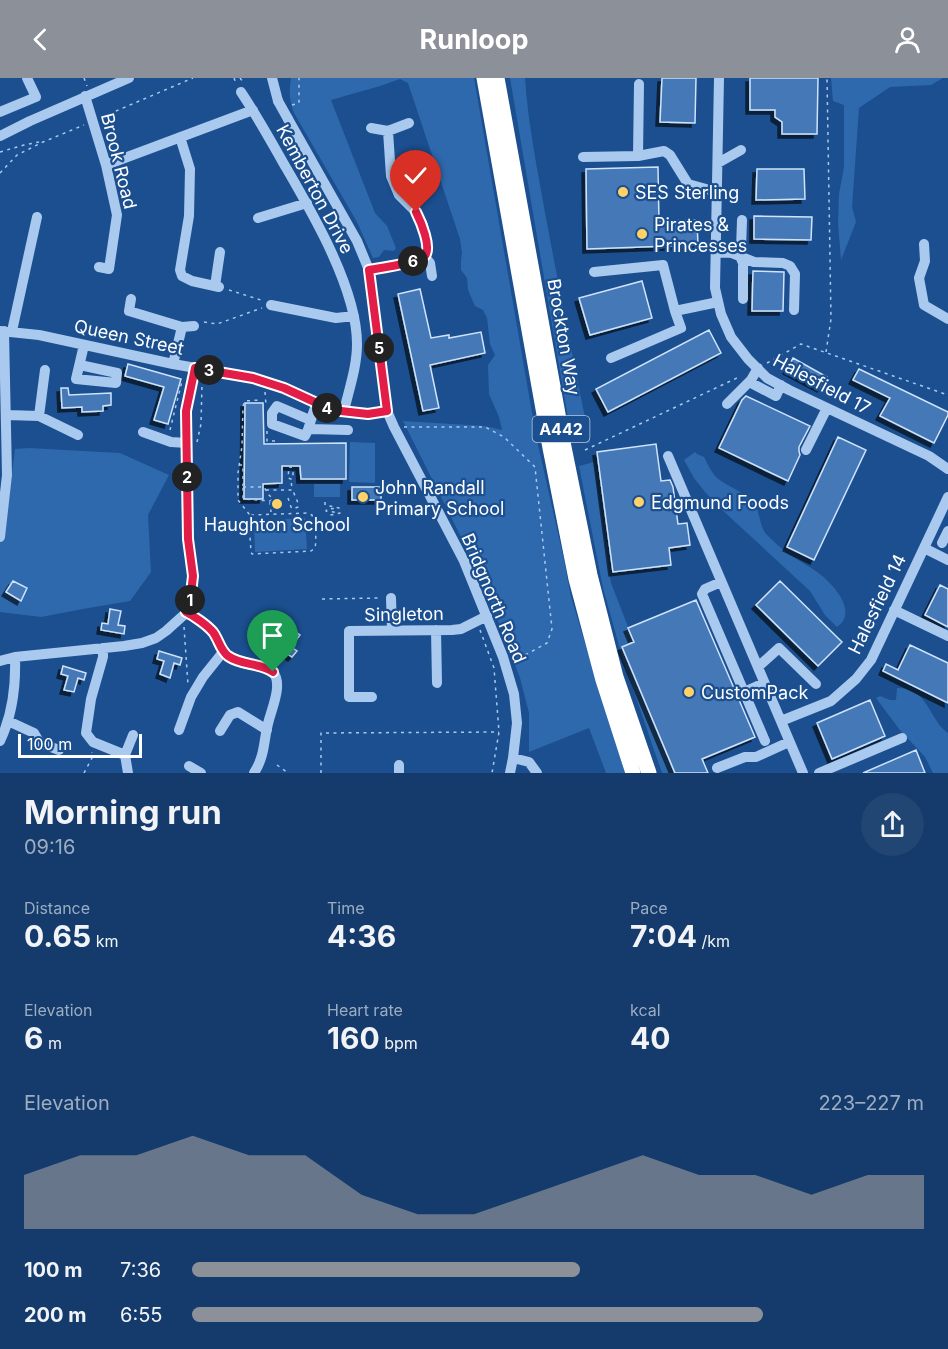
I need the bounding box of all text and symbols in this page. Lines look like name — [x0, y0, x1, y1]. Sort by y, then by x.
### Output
icon: back — [24, 23, 57, 56]
text: Runloop — [420, 23, 528, 56]
icon: person — [891, 23, 924, 56]
street label: Brook Road — [97, 111, 141, 211]
street label: Kemberton Drive — [272, 121, 358, 257]
pin — [390, 150, 441, 212]
icon: check — [399, 159, 432, 192]
place label: SES Sterling — [635, 182, 739, 203]
marker: SES Sterling — [616, 185, 630, 199]
place label: Pirates & Princesses — [654, 214, 747, 256]
marker: Pirates & Princesses — [635, 227, 649, 241]
pin: 6 — [398, 246, 428, 276]
text: 6 — [408, 251, 418, 271]
street label: Brockton Way — [543, 277, 585, 397]
street label: Queen Street — [72, 315, 186, 359]
pin: 5 — [364, 333, 394, 363]
text: 5 — [374, 338, 384, 358]
street label: Halesfield 17 — [770, 350, 874, 418]
pin: 3 — [194, 355, 224, 385]
text: 3 — [204, 360, 214, 380]
pin: 4 — [312, 393, 342, 423]
text: 4 — [322, 398, 332, 418]
road number: A442 — [532, 416, 590, 442]
pin: 2 — [172, 462, 202, 492]
text: 2 — [182, 467, 192, 487]
place label: John Randall Primary School — [375, 477, 504, 519]
marker: John Randall Primary School — [356, 490, 370, 504]
place label: Edgmund Foods — [651, 492, 789, 513]
marker: Edgmund Foods — [632, 495, 646, 509]
marker: Haughton School — [270, 497, 284, 511]
place label: Haughton School — [204, 514, 350, 535]
street label: Bridgnorth Road — [457, 530, 531, 666]
street label: Halesfield 14 — [844, 551, 910, 657]
pin: 1 — [175, 585, 205, 615]
text: 1 — [187, 590, 193, 610]
street label: Singleton — [364, 603, 444, 625]
pin — [247, 610, 298, 672]
icon: arrive — [256, 619, 289, 652]
place label: CustomPack — [701, 682, 808, 703]
marker: CustomPack — [682, 685, 696, 699]
scale bar — [18, 731, 142, 758]
text: 100 m — [27, 734, 72, 754]
text: Morning run — [24, 792, 222, 832]
button: share — [861, 793, 924, 856]
text: 09:16 — [24, 835, 75, 859]
text: Distance — [24, 898, 90, 918]
text: Time — [327, 898, 365, 918]
text: Pace — [630, 898, 668, 918]
text: 0.65 — [24, 918, 91, 954]
text: 4:36 — [327, 918, 396, 954]
text: 7:04 — [630, 918, 697, 954]
text: km — [91, 931, 118, 951]
text: /km — [697, 931, 730, 951]
text: Elevation — [24, 1000, 93, 1020]
text: Heart rate — [327, 1000, 403, 1020]
text: kcal — [630, 1000, 661, 1020]
text: 6 — [24, 1020, 43, 1056]
text: 160 — [327, 1020, 380, 1056]
text: 40 — [630, 1020, 671, 1056]
text: m — [43, 1033, 62, 1053]
text: bpm — [380, 1033, 418, 1053]
text: Elevation — [24, 1091, 110, 1115]
text: 223–227 m — [818, 1091, 924, 1115]
text: 100 m — [24, 1258, 83, 1282]
text: 7:36 — [120, 1258, 161, 1282]
text: 200 m — [24, 1303, 87, 1327]
text: 6:55 — [120, 1303, 162, 1327]

